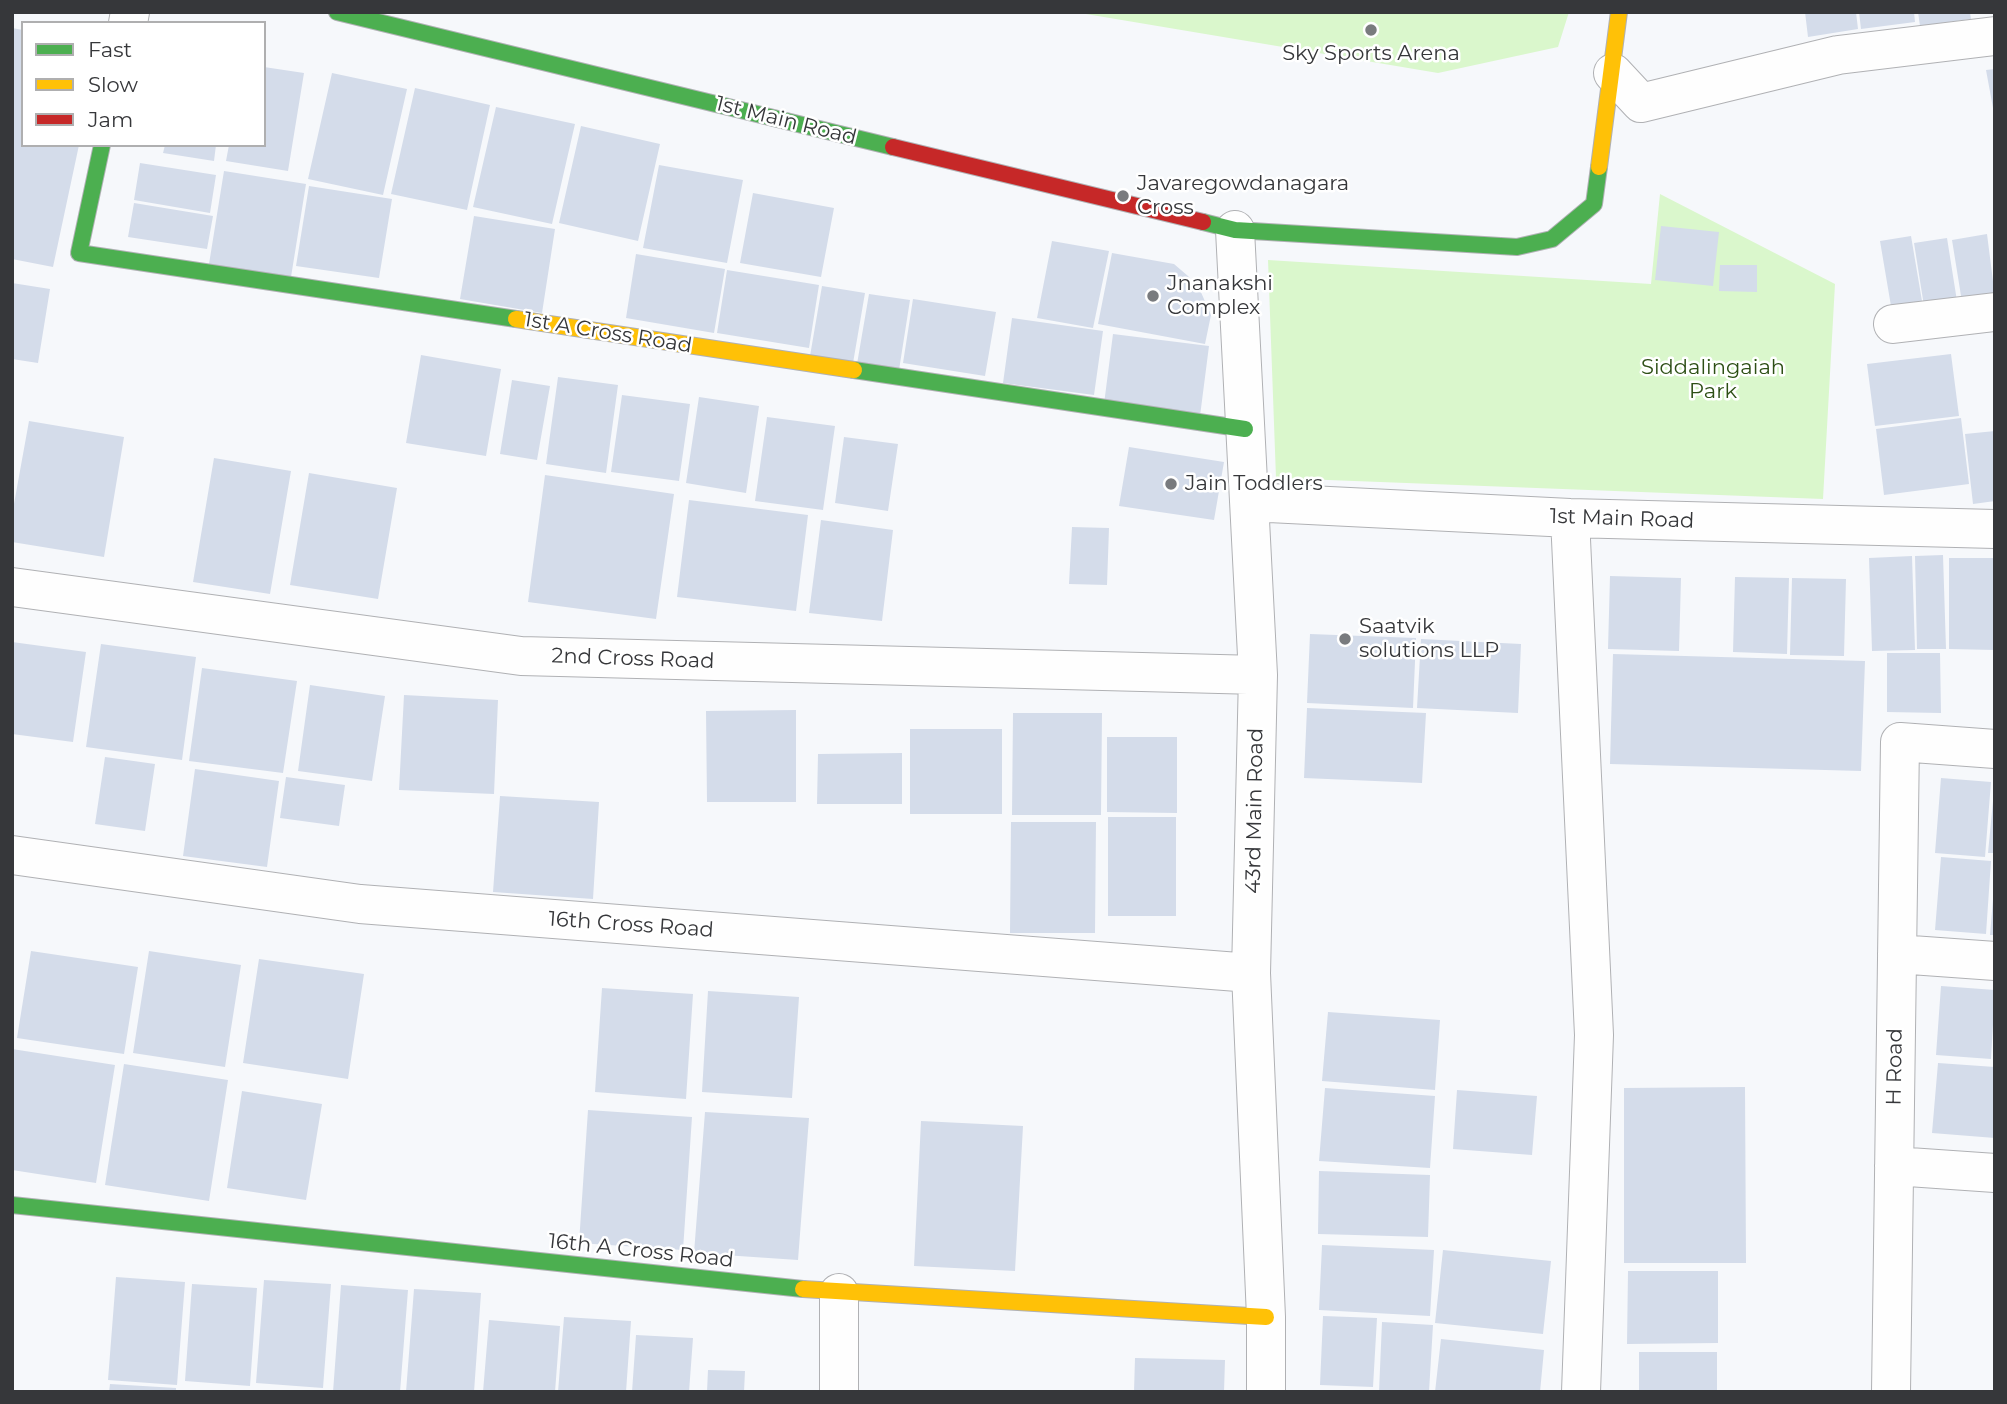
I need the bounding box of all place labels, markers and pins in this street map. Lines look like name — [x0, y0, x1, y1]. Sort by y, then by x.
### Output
marker: Sky Sports Arena — [1363, 22, 1379, 38]
place label: Sky Sports Arena — [1282, 41, 1460, 67]
place label: Javaregowdanagara Cross — [1137, 171, 1349, 221]
marker: Javaregowdanagara Cross — [1115, 188, 1131, 204]
place label: Jnanakshi Complex — [1167, 271, 1273, 321]
marker: Jnanakshi Complex — [1145, 288, 1161, 304]
place label: Jain Toddlers — [1185, 471, 1323, 497]
marker: Jain Toddlers — [1163, 476, 1179, 492]
place label: Saatvik solutions LLP — [1359, 614, 1499, 664]
marker: Saatvik solutions LLP — [1337, 631, 1353, 647]

